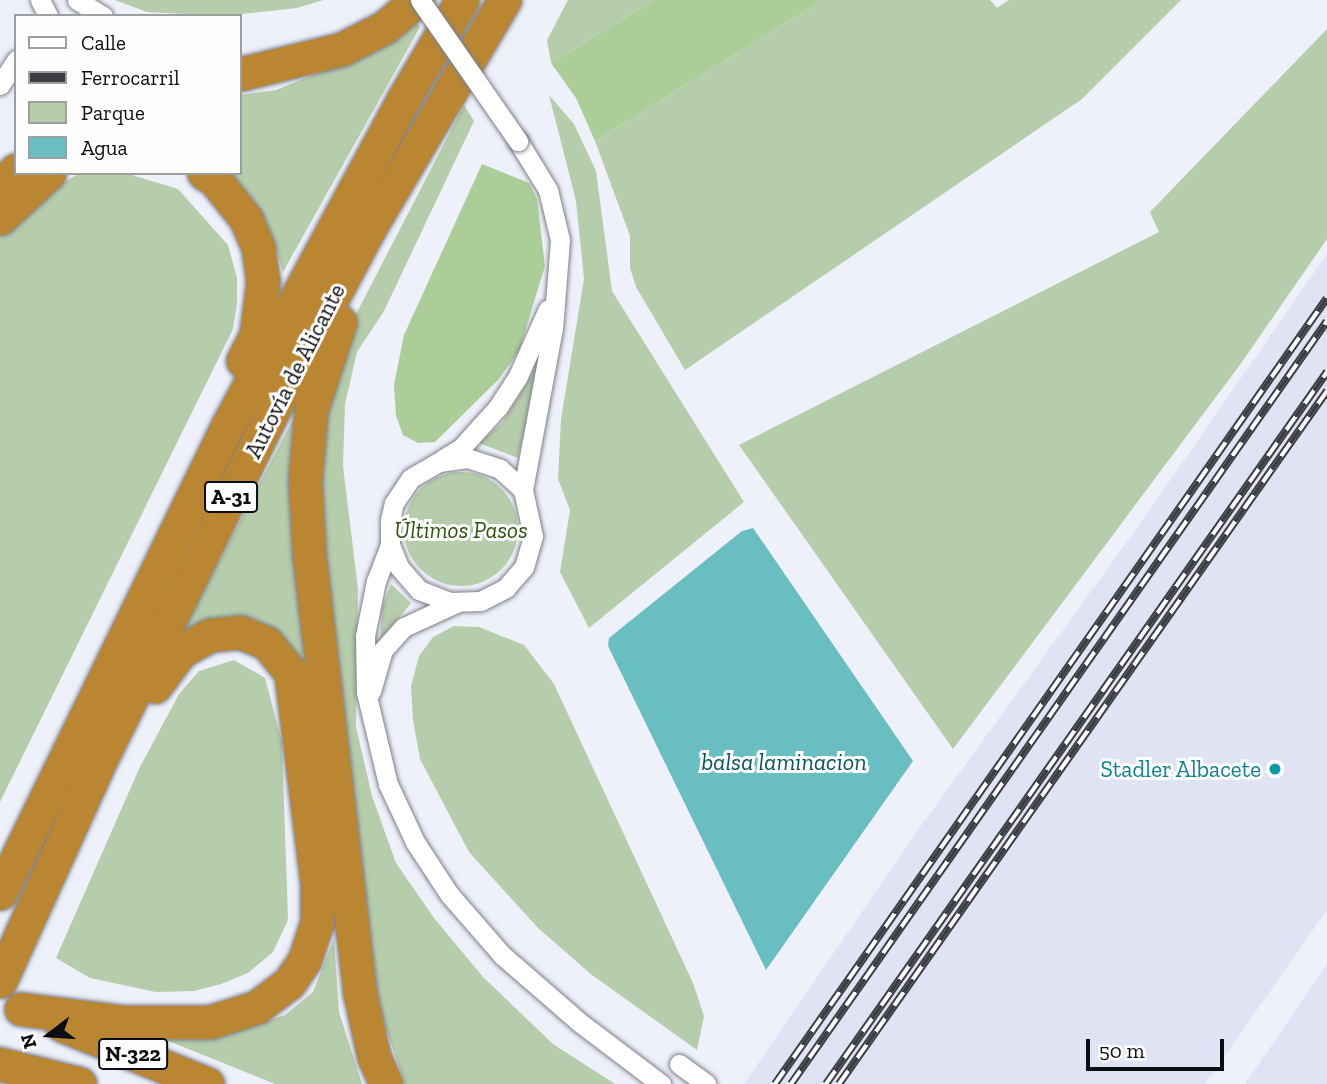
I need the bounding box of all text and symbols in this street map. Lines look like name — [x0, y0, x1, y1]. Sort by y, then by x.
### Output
legend — [14, 14, 242, 175]
text: Calle — [81, 30, 126, 55]
text: Ferrocarril — [81, 65, 180, 90]
text: Parque — [81, 100, 145, 125]
text: Agua — [81, 135, 128, 160]
street label: Autovía de Alicante — [239, 279, 351, 463]
road number: A-31 — [203, 480, 259, 514]
park label: Últimos Pasos — [394, 516, 528, 544]
water label: balsa laminacion — [701, 748, 867, 776]
place label: Stadler Albacete — [1099, 755, 1261, 783]
marker: Stadler Albacete — [1267, 761, 1283, 777]
north arrow — [14, 1000, 84, 1070]
scale bar — [1089, 1024, 1227, 1068]
text: N — [15, 1031, 42, 1052]
road number: N-322 — [98, 1036, 168, 1072]
text: 50 m — [1099, 1038, 1145, 1063]

